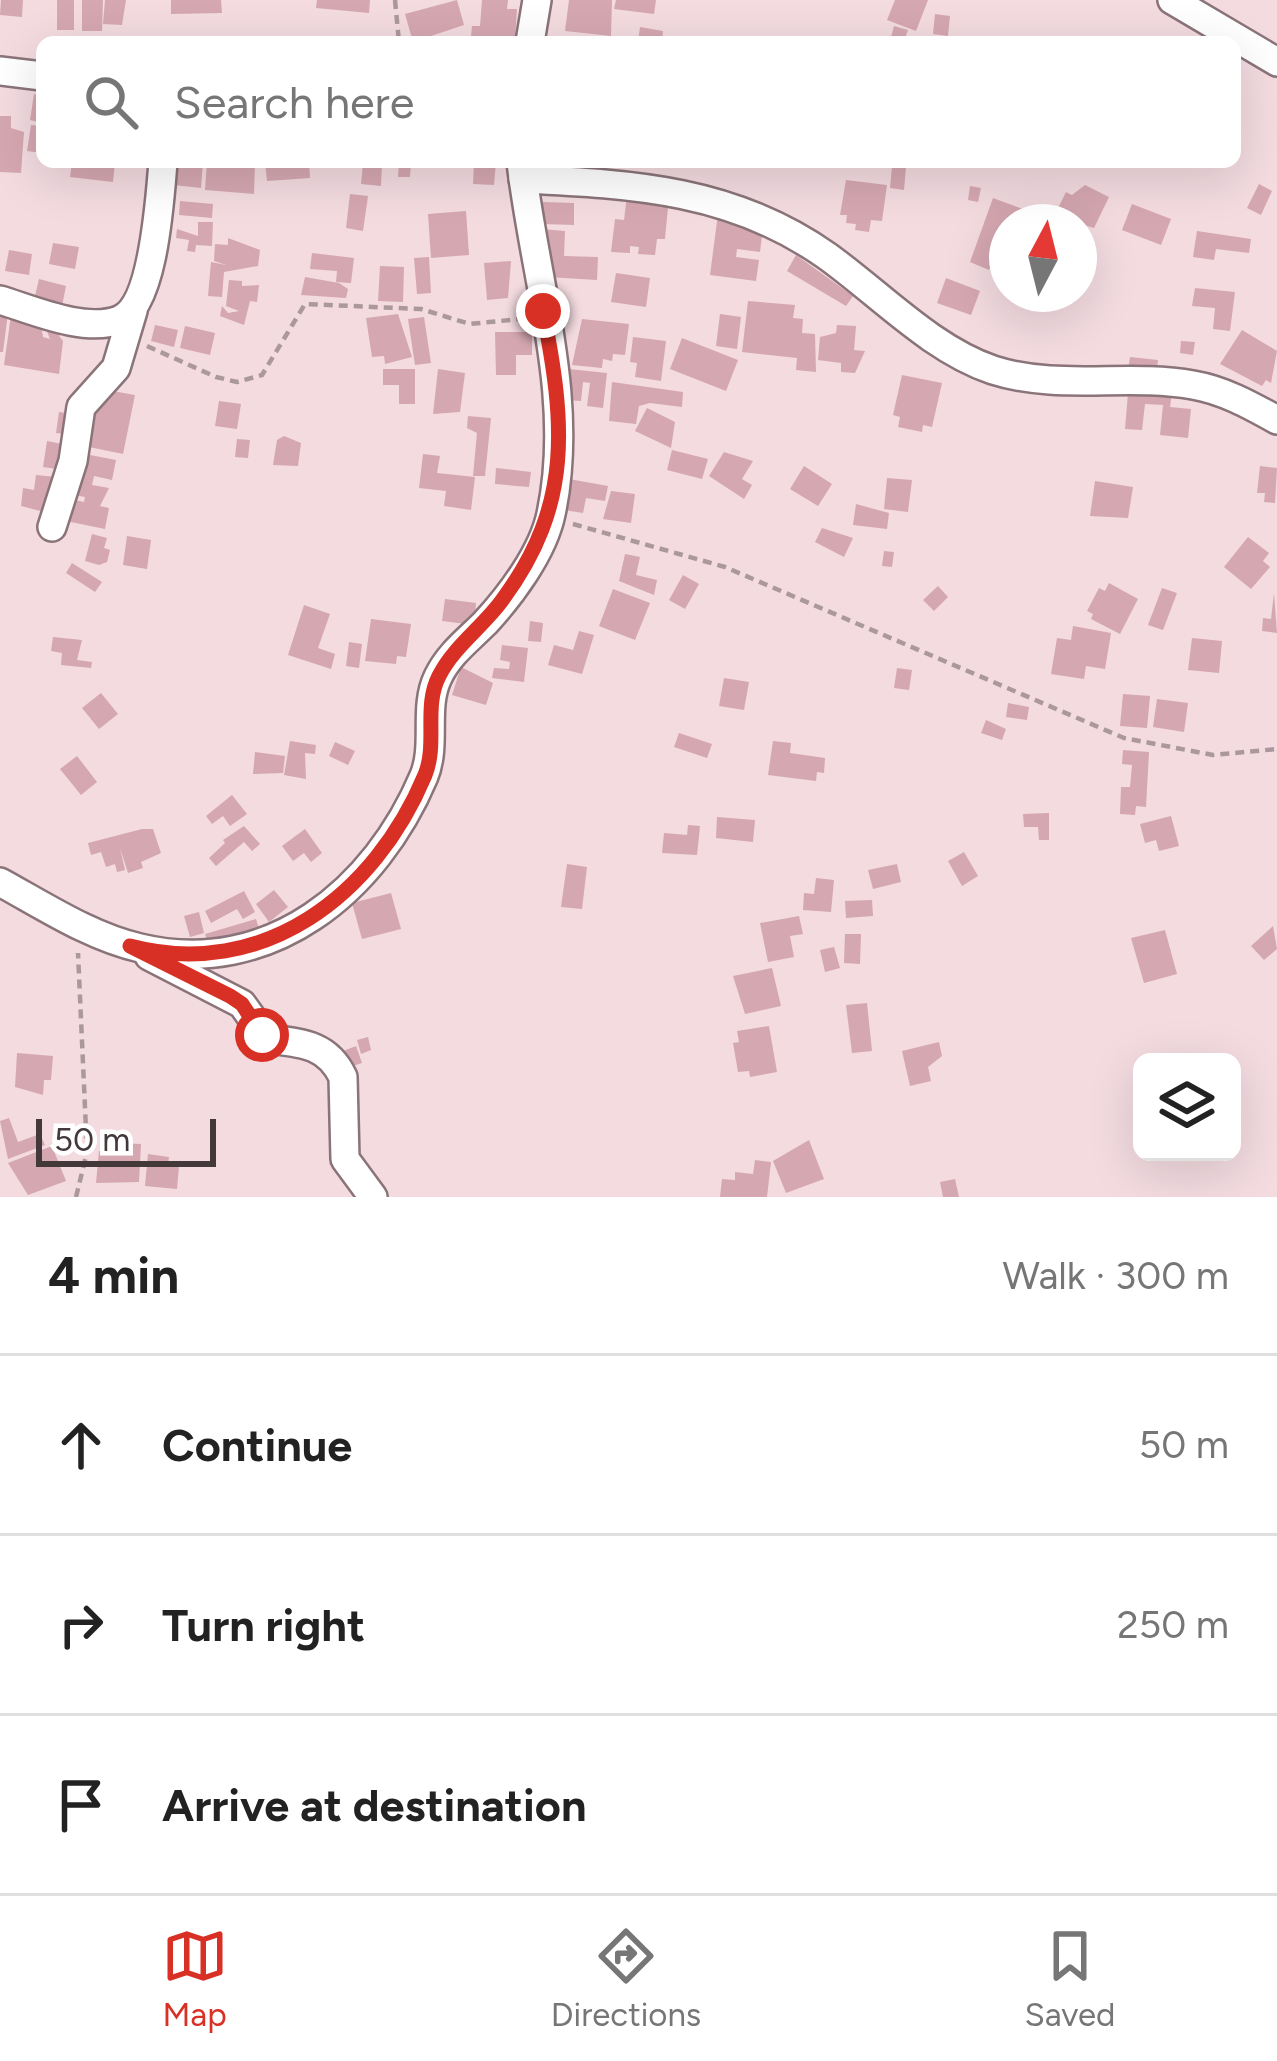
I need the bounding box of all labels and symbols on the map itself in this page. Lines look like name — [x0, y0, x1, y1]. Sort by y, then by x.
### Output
north arrow — [989, 204, 1097, 312]
route end — [516, 284, 570, 338]
route start — [235, 1008, 289, 1062]
scale bar — [36, 1113, 216, 1166]

